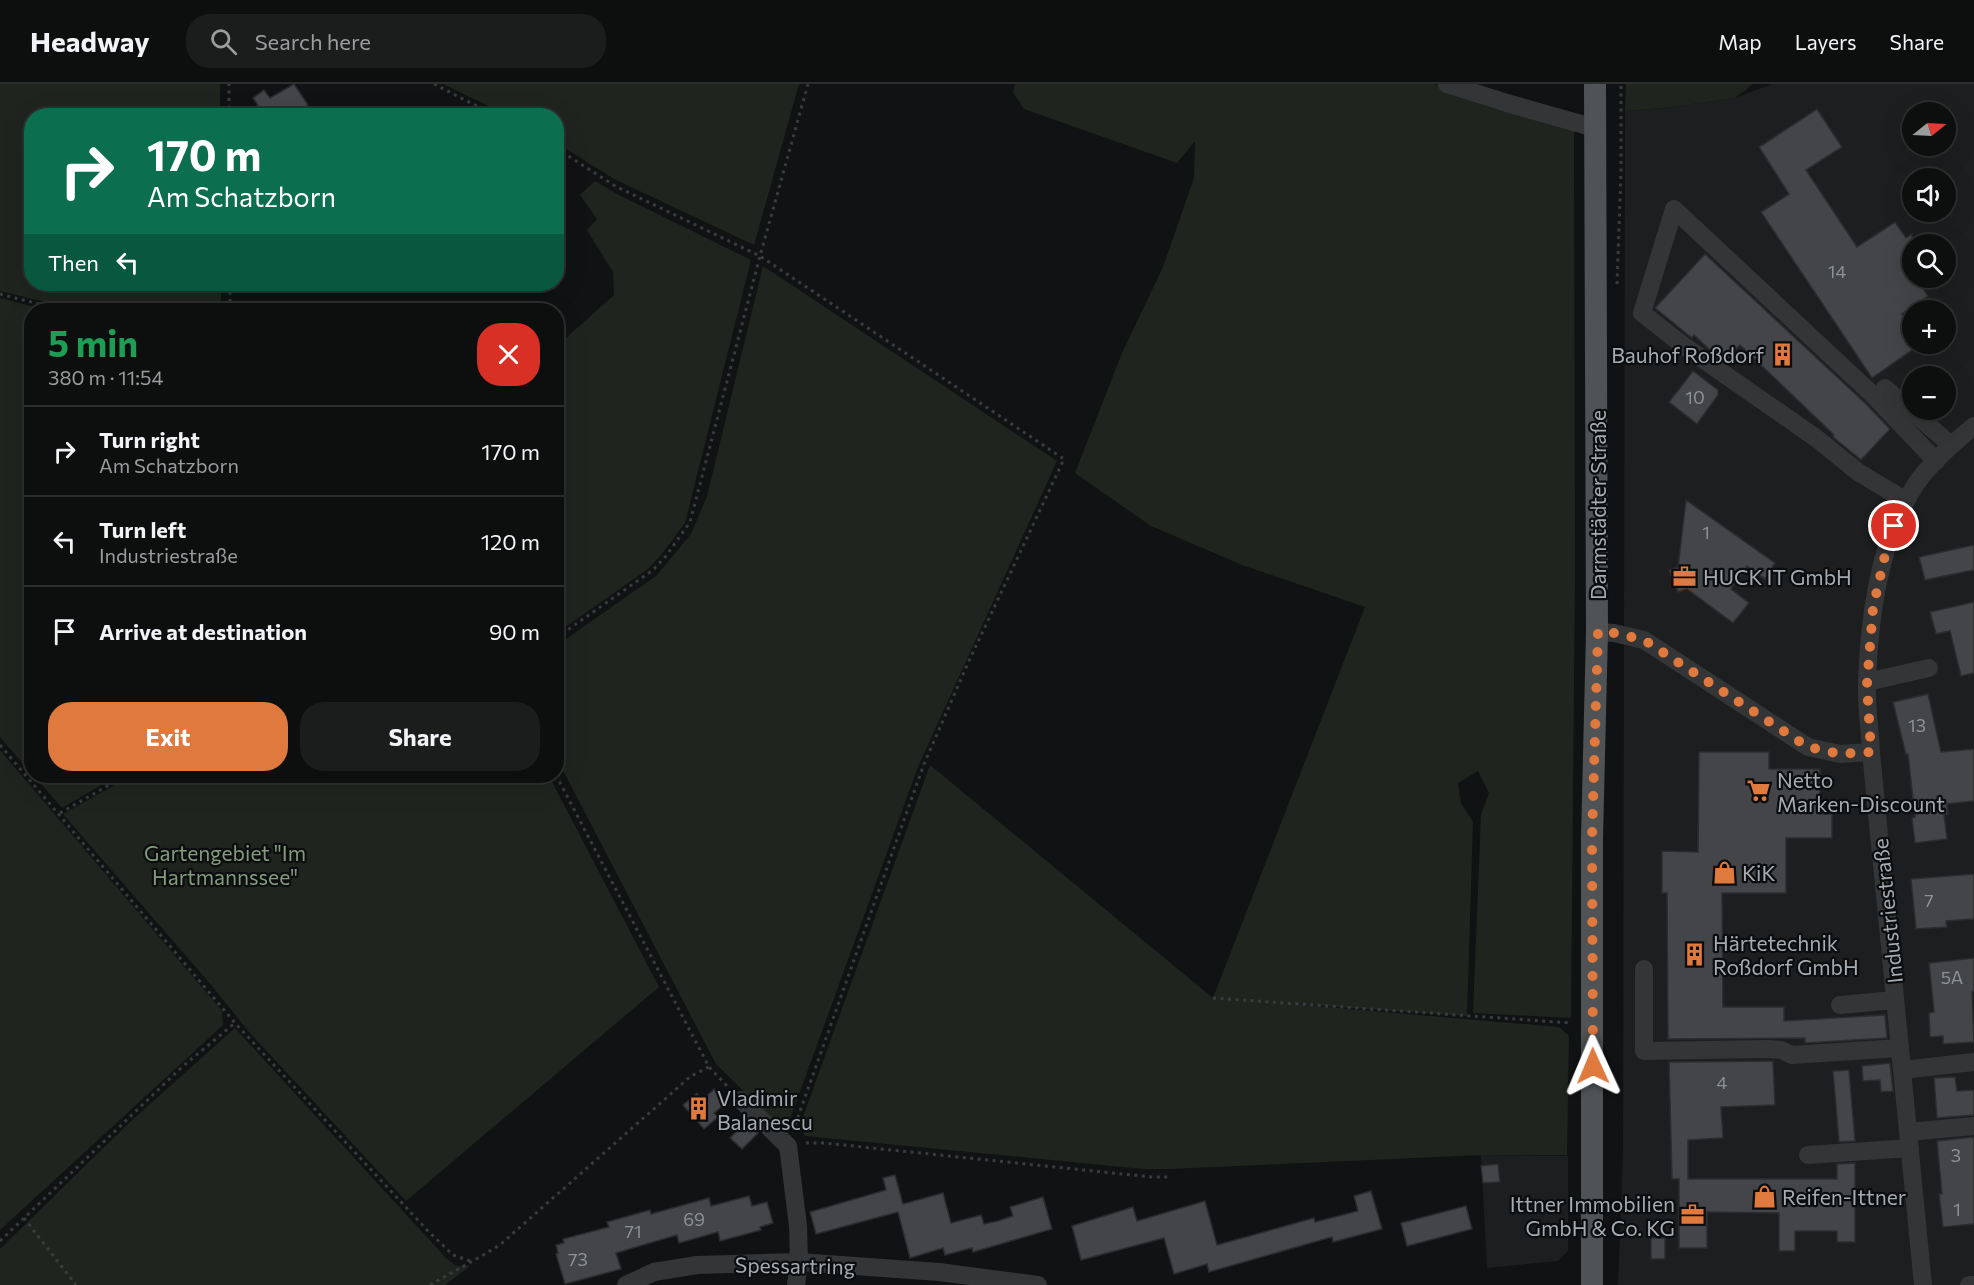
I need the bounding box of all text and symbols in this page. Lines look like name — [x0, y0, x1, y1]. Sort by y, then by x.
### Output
search box — [186, 14, 606, 68]
text: Headway — [30, 24, 150, 58]
icon: search — [207, 25, 240, 58]
text: Search here — [255, 28, 371, 55]
text: Map — [1718, 29, 1762, 54]
text: Layers — [1795, 29, 1857, 54]
text: Share — [1890, 29, 1944, 54]
north arrow — [1902, 102, 1956, 156]
map controls — [1902, 102, 1956, 420]
text: 170 m — [147, 128, 261, 180]
icon: right — [48, 132, 126, 210]
button: sound — [1902, 168, 1956, 222]
text: Am Schatzborn — [147, 180, 336, 213]
button: search — [1902, 234, 1956, 288]
icon: left — [111, 246, 144, 279]
text: Then — [48, 249, 99, 276]
house number: 14 — [1828, 260, 1846, 282]
button: + — [1902, 300, 1956, 354]
text: 5 min — [48, 320, 138, 364]
button: close — [477, 323, 540, 386]
building icon: Bauhof Roßdorf — [1769, 341, 1795, 367]
place label: Bauhof Roßdorf — [1611, 342, 1765, 367]
text: 380 m · 11:54 — [48, 365, 164, 389]
button: − — [1902, 366, 1956, 420]
house number: 10 — [1685, 386, 1705, 408]
street label: Darmstädter Straße — [1585, 410, 1610, 600]
text: Turn right — [99, 426, 200, 453]
icon: right — [48, 435, 81, 468]
text: 170 m — [481, 438, 540, 465]
text: Am Schatzborn — [99, 453, 239, 477]
pin — [1868, 500, 1919, 551]
icon: arrive — [1877, 509, 1910, 542]
text: Turn left — [99, 516, 186, 543]
house number: 1 — [1702, 521, 1710, 543]
icon: left — [48, 525, 81, 558]
text: 120 m — [481, 528, 540, 555]
text: Industriestraße — [99, 543, 238, 567]
office icon: HUCK IT GmbH — [1672, 563, 1698, 589]
place label: HUCK IT GmbH — [1703, 564, 1852, 589]
icon: arrive — [48, 615, 81, 648]
text: Arrive at destination — [99, 618, 307, 645]
text: 90 m — [489, 618, 540, 645]
button: Exit — [48, 702, 288, 771]
button: Share — [300, 702, 540, 771]
house number: 13 — [1908, 714, 1926, 736]
place label: Netto Marken-Discount — [1777, 767, 1945, 816]
supermarket icon: Netto Marken-Discount — [1746, 778, 1772, 804]
street label: Industriestraße — [1867, 837, 1907, 985]
park label: Gartengebiet "Im Hartmannssee" — [144, 840, 306, 889]
shop icon: KiK — [1711, 859, 1737, 885]
place label: KiK — [1742, 860, 1776, 885]
house number: 7 — [1924, 889, 1934, 911]
place label: Härtetechnik Roßdorf GmbH — [1713, 930, 1859, 979]
building icon: Härtetechnik Roßdorf GmbH — [1682, 941, 1708, 967]
house number: 5A — [1941, 966, 1963, 988]
position arrow — [1561, 1034, 1625, 1098]
house number: 4 — [1717, 1071, 1728, 1093]
place label: Vladimir Balanescu — [717, 1085, 813, 1134]
building icon: Vladimir Balanescu — [686, 1096, 712, 1122]
house number: 3 — [1951, 1144, 1961, 1166]
shop icon: Reifen-Ittner — [1751, 1183, 1777, 1209]
place label: Reifen-Ittner — [1782, 1184, 1906, 1209]
place label: Ittner Immobilien GmbH & Co. KG — [1510, 1191, 1675, 1240]
house number: 1 — [1953, 1198, 1961, 1220]
office icon: Ittner Immobilien GmbH & Co. KG — [1680, 1202, 1706, 1228]
house number: 69 — [683, 1208, 705, 1230]
house number: 71 — [624, 1220, 642, 1242]
house number: 73 — [568, 1248, 588, 1270]
street label: Spessartring — [735, 1251, 855, 1279]

